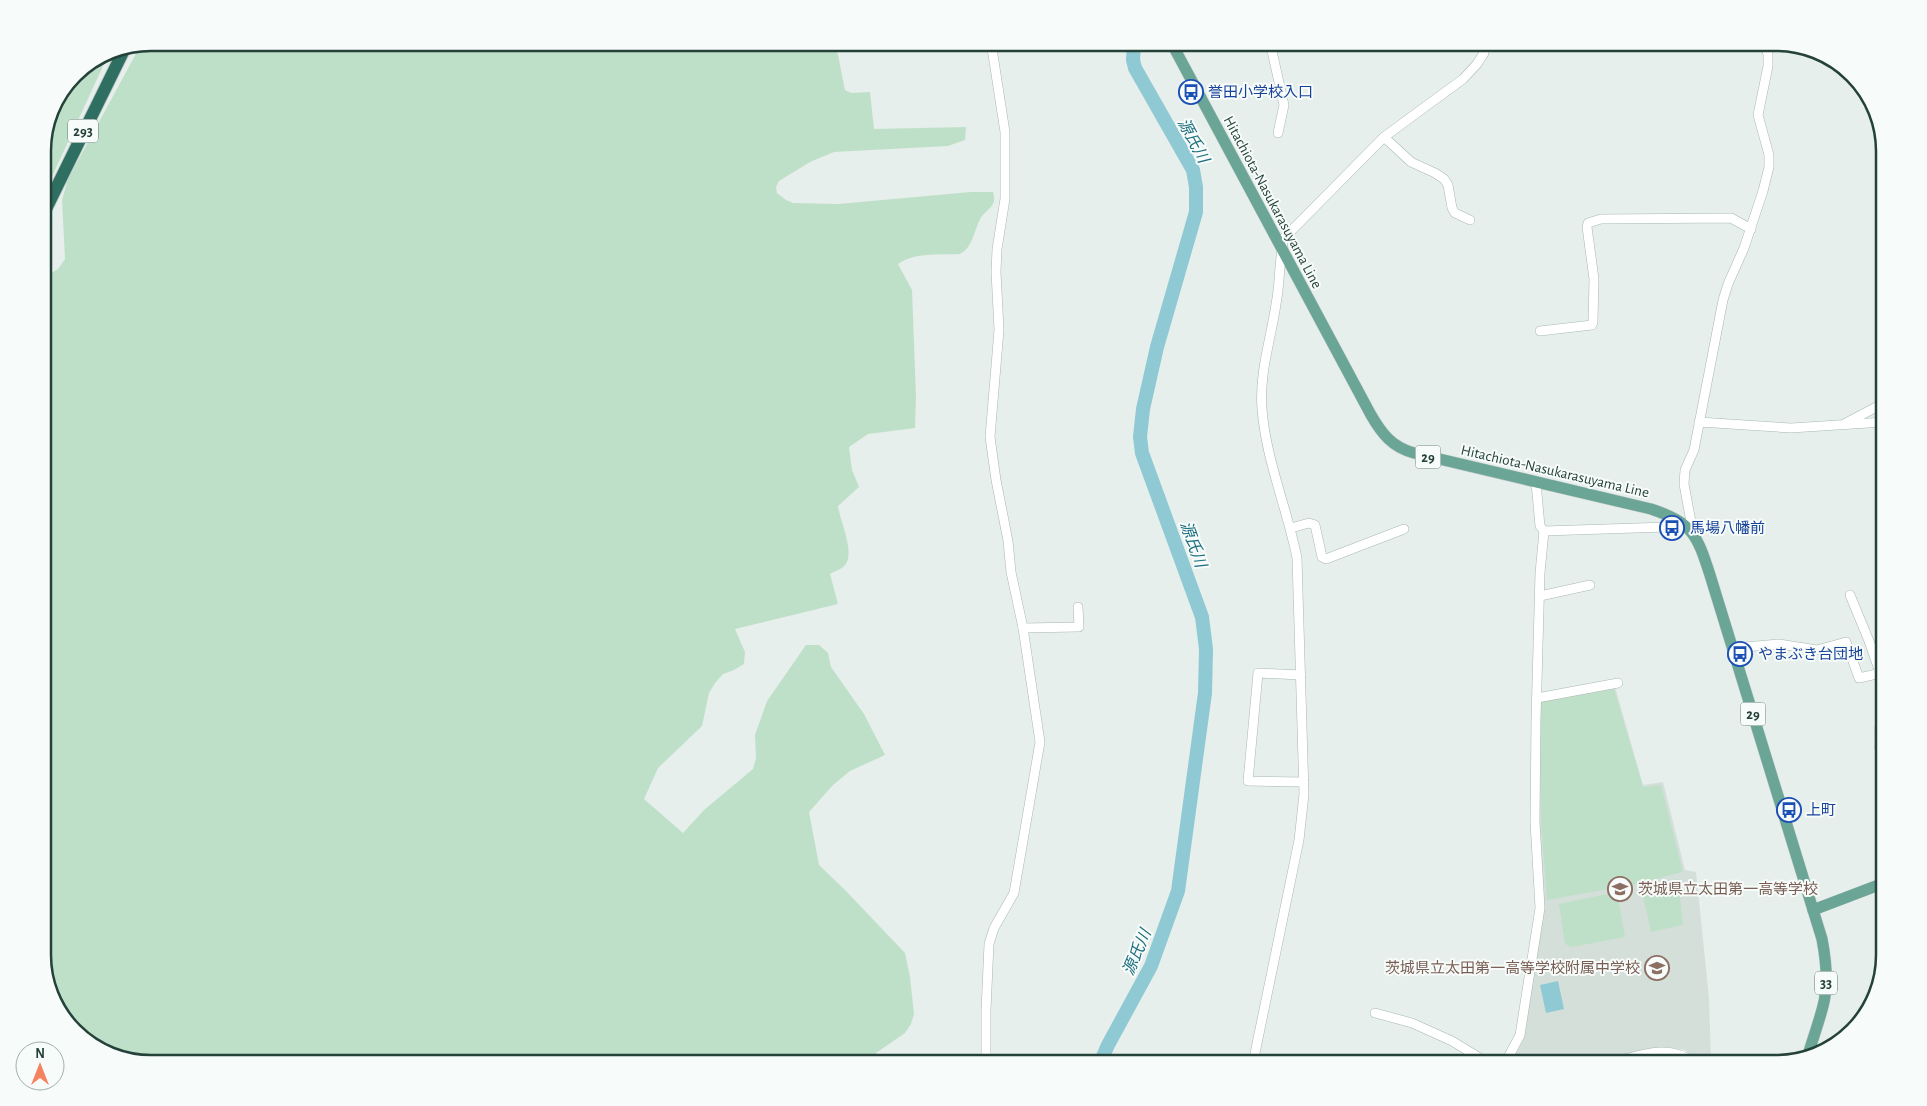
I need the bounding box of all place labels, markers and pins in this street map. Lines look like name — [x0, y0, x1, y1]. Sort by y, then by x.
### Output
bus stop icon: 誉田小学校入口 — [1178, 79, 1204, 105]
place label: 誉田小学校入口 — [1208, 84, 1313, 100]
bus stop icon: 馬場八幡前 — [1659, 515, 1685, 541]
place label: 馬場八幡前 — [1690, 520, 1765, 536]
bus stop icon: やまぶき台団地 — [1727, 641, 1753, 667]
place label: やまぶき台団地 — [1758, 646, 1863, 662]
bus stop icon: 上町 — [1776, 797, 1802, 823]
place label: 上町 — [1806, 802, 1836, 818]
school or university icon: 茨城県立太田第一高等学校 — [1607, 876, 1633, 902]
place label: 茨城県立太田第一高等学校 — [1638, 881, 1818, 897]
school or university icon: 茨城県立太田第一高等学校附属中学校 — [1644, 955, 1670, 981]
place label: 茨城県立太田第一高等学校附属中学校 — [1385, 959, 1640, 976]

